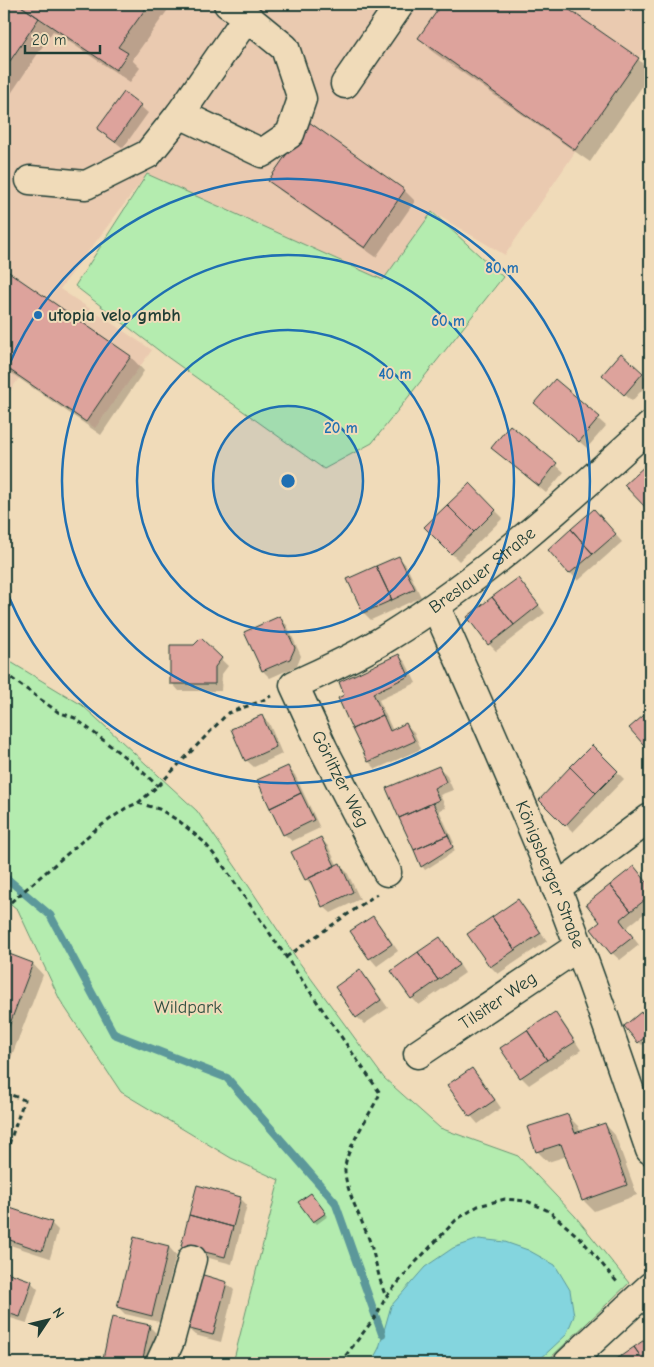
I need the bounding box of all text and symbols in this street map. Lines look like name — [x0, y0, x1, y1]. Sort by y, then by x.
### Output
scale bar — [25, 22, 100, 54]
text: 20 m — [32, 31, 66, 49]
text: 80 m — [485, 259, 519, 277]
place label: utopia velo gmbh — [48, 305, 181, 326]
marker: utopia velo gmbh — [32, 309, 44, 321]
text: 60 m — [431, 312, 465, 330]
text: 40 m — [379, 365, 412, 383]
text: 20 m — [324, 419, 358, 437]
centre of rings — [279, 472, 297, 490]
street label: Breslauer Straße — [425, 522, 539, 618]
street label: Görlitzer Weg — [307, 727, 373, 831]
street label: Königsberger Straße — [511, 797, 589, 951]
street label: Tilsiter Weg — [455, 967, 540, 1034]
park label: Wildpark — [154, 997, 222, 1018]
north arrow — [22, 1294, 72, 1344]
text: N — [49, 1304, 68, 1321]

